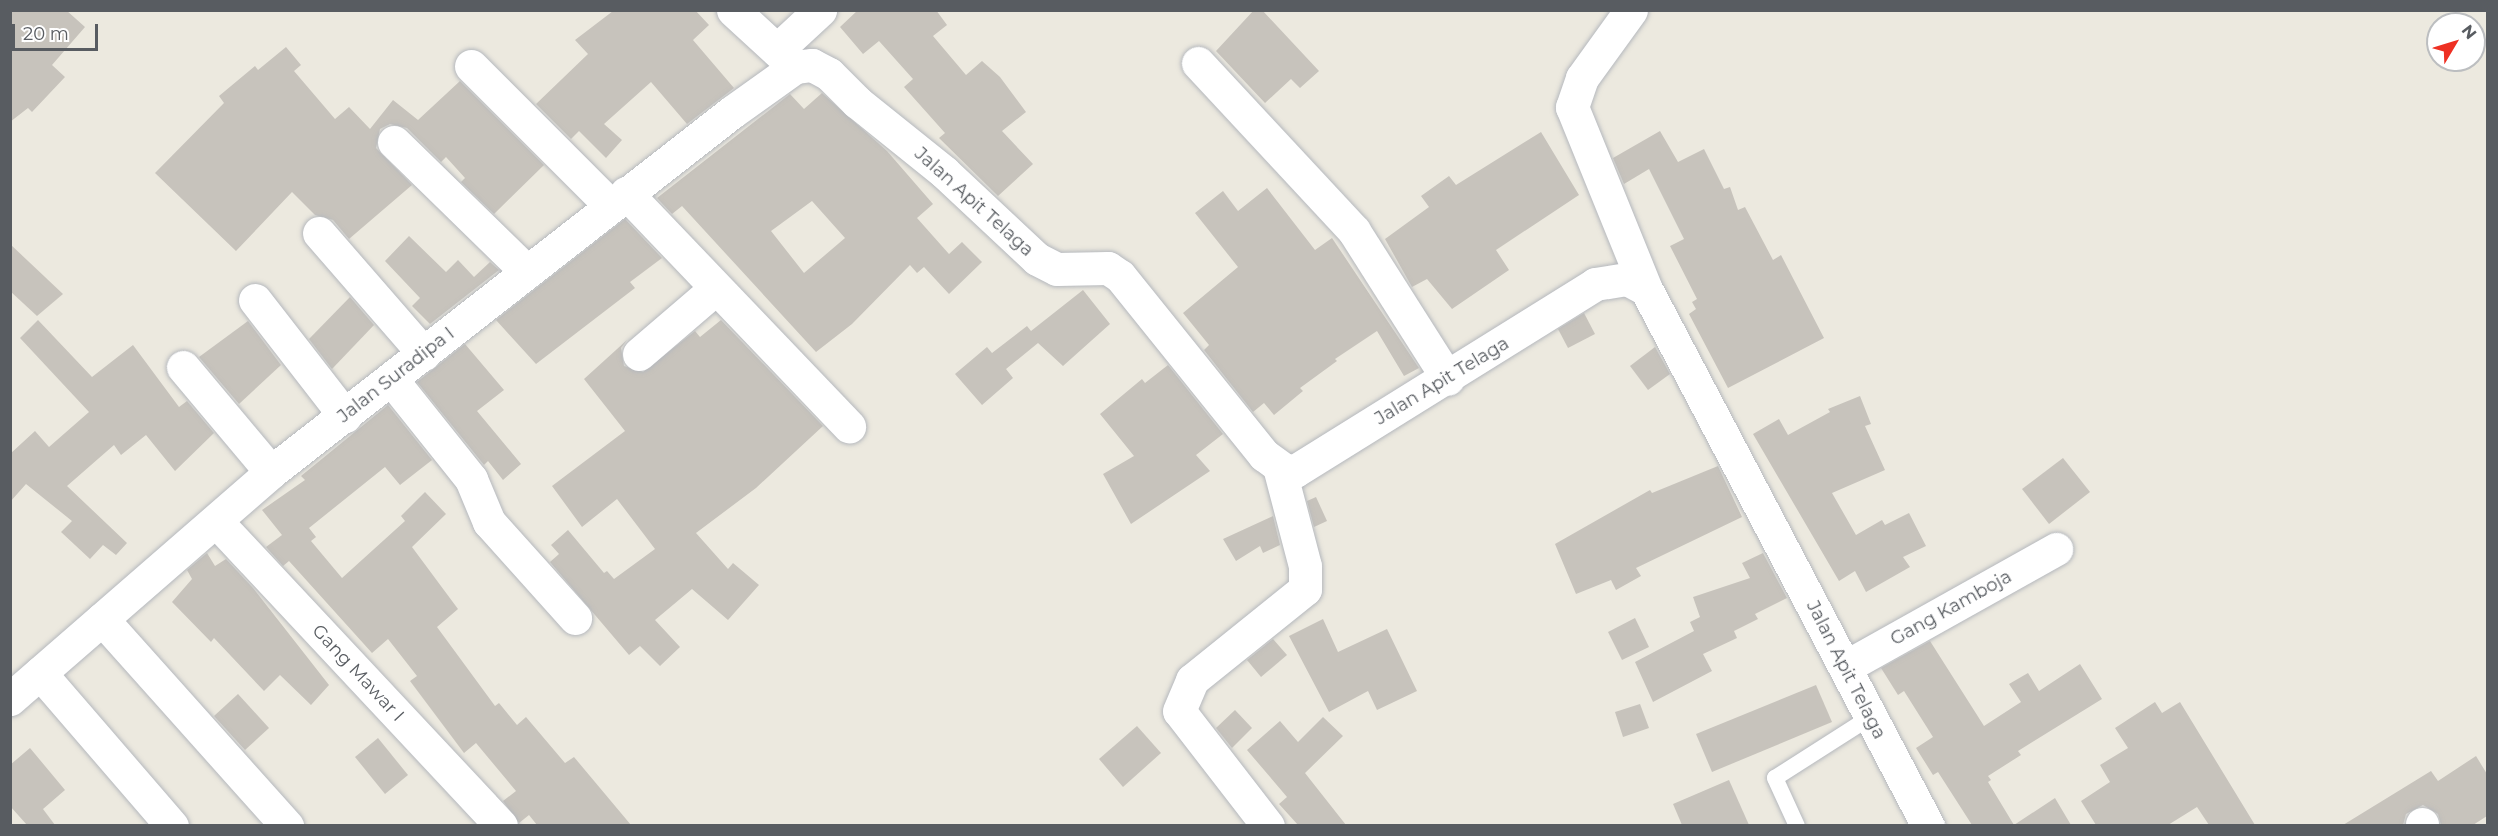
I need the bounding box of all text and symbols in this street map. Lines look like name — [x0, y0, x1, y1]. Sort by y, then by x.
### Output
scale bar — [15, 12, 100, 50]
north arrow — [2426, 12, 2486, 72]
text: N — [2458, 21, 2480, 43]
text: 20 m — [23, 23, 69, 45]
street label: Jalan Apit Telaga — [910, 143, 1038, 261]
street label: Jalan Suradipa I — [333, 323, 459, 427]
street label: Jalan Apit Telaga — [1371, 332, 1513, 430]
street label: Gang Kamboja — [1887, 566, 2015, 650]
street label: Jalan Apit Telaga — [1802, 597, 1890, 743]
street label: Gang Mawar I — [308, 620, 408, 726]

